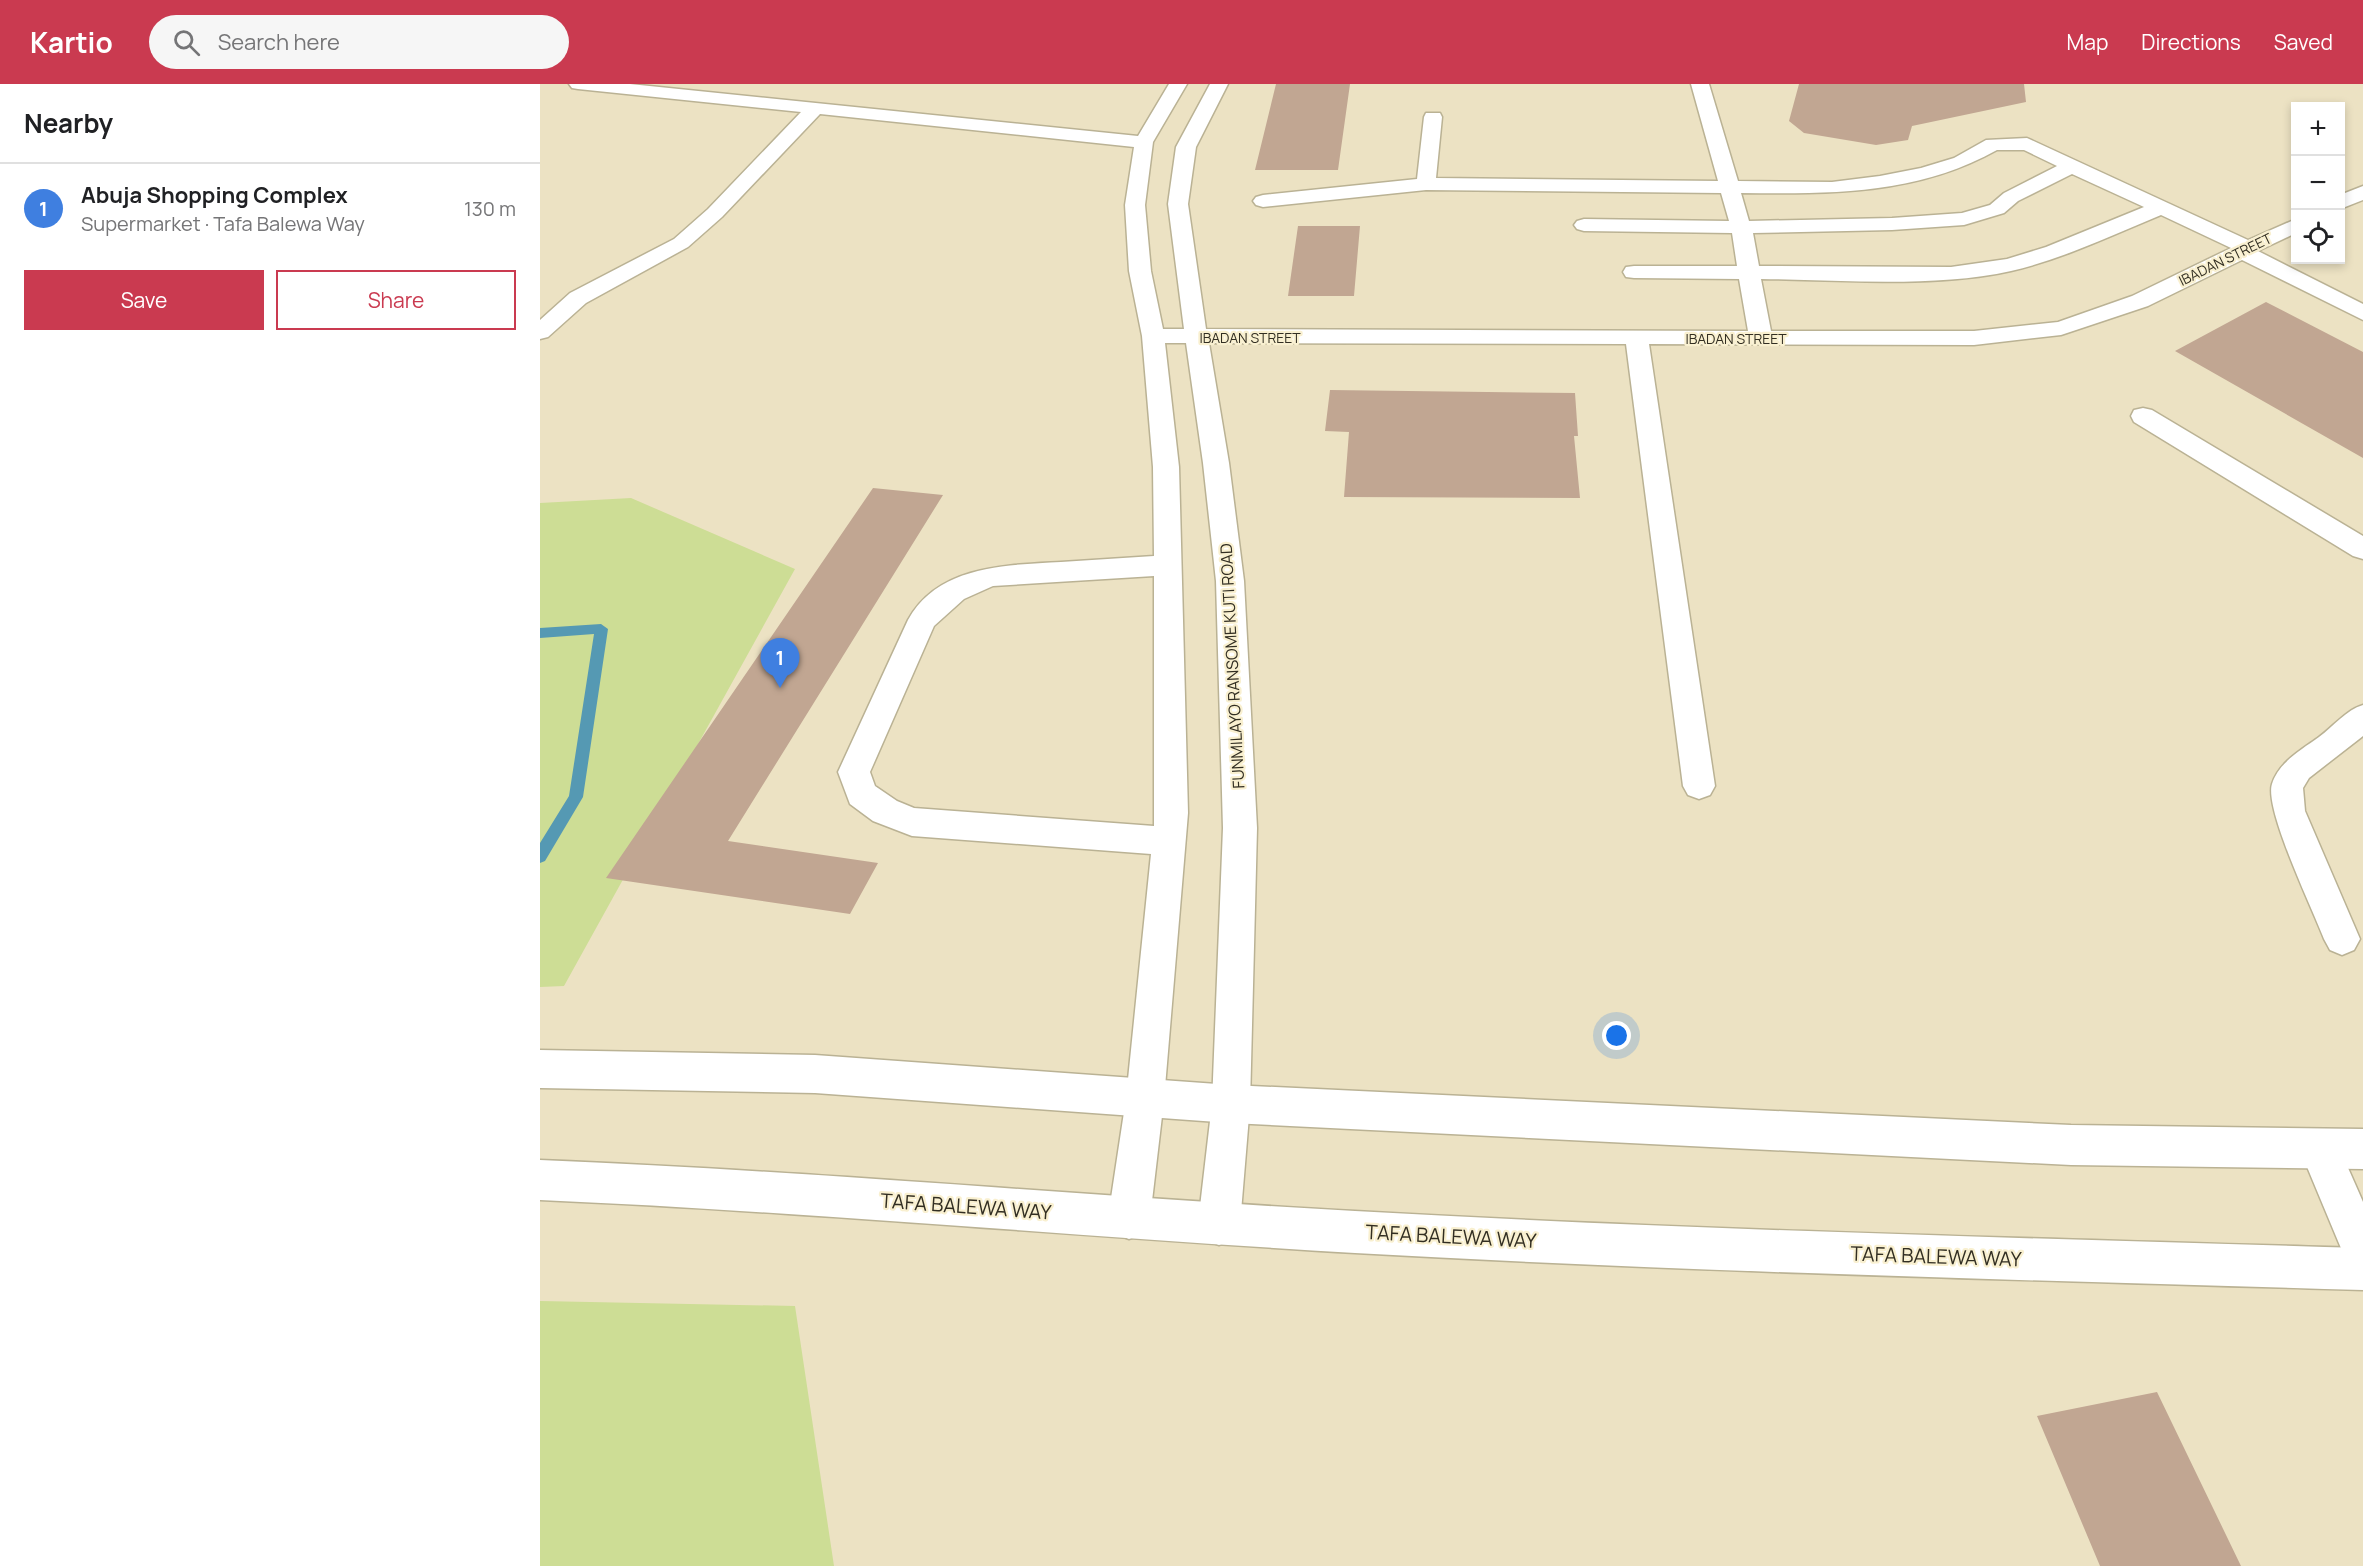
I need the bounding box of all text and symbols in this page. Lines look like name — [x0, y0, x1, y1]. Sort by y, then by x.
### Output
search box — [149, 15, 569, 69]
text: Kartio — [30, 23, 113, 61]
icon: search — [170, 26, 203, 59]
text: Search here — [218, 27, 340, 57]
text: Map — [2067, 28, 2108, 56]
text: Directions — [2141, 28, 2241, 56]
text: Saved — [2274, 28, 2333, 56]
map controls — [2291, 102, 2345, 264]
button: + — [2291, 102, 2345, 156]
text: Nearby — [24, 105, 113, 141]
button: − — [2291, 156, 2345, 210]
text: Abuja Shopping Complex — [81, 180, 348, 210]
text: 1 — [39, 195, 48, 222]
text: 130 m — [464, 195, 516, 222]
text: Supermarket · Tafa Balewa Way — [81, 210, 365, 237]
button: locate — [2291, 210, 2345, 264]
street label: IBADAN STREET — [2175, 228, 2275, 290]
button: Save — [24, 270, 264, 330]
button: Share — [276, 270, 516, 330]
street label: IBADAN STREET — [1199, 328, 1301, 347]
street label: IBADAN STREET — [1685, 329, 1787, 348]
street label: FUNMILAYO RANSOME KUTI ROAD — [1215, 543, 1249, 789]
pin: 1 — [760, 638, 800, 688]
your location — [1602, 1021, 1631, 1050]
street label: TAFA BALEWA WAY — [880, 1187, 1053, 1225]
street label: TAFA BALEWA WAY — [1365, 1218, 1538, 1254]
street label: TAFA BALEWA WAY — [1850, 1240, 2023, 1273]

